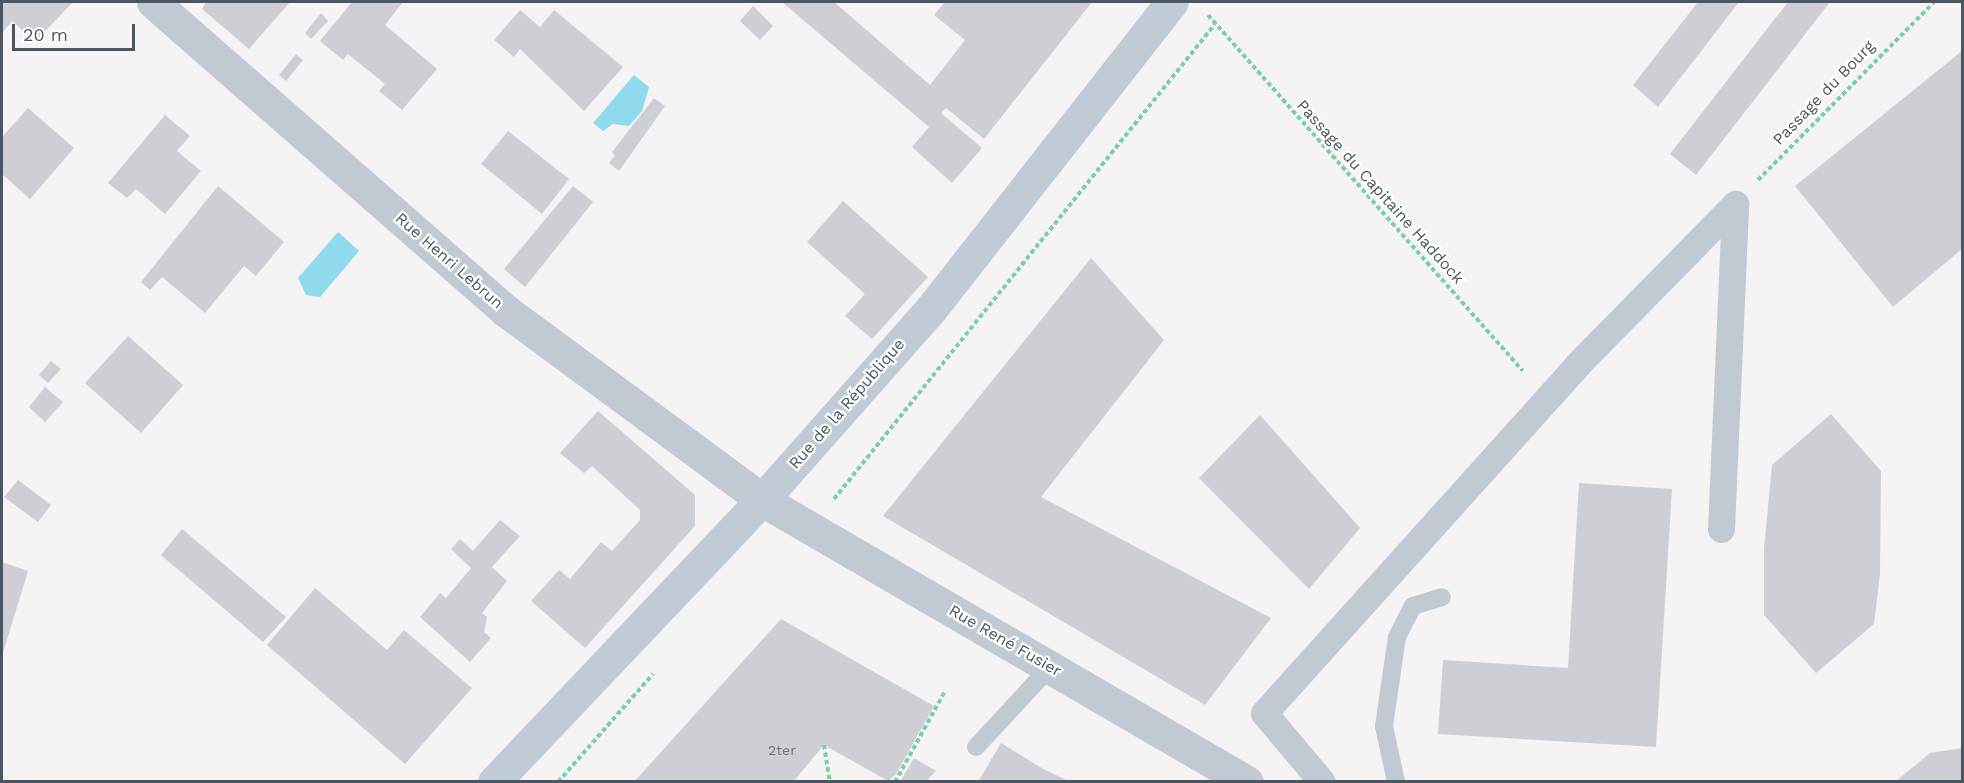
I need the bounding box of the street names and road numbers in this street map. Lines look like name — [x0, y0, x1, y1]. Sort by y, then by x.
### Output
street label: Passage du Bourg — [1769, 37, 1879, 149]
street label: Passage du Capitaine Haddock — [1292, 96, 1468, 288]
street label: Rue Henri Lebrun — [391, 209, 507, 313]
street label: Rue de la République — [785, 335, 909, 473]
street label: Rue René Fusier — [945, 601, 1065, 681]

